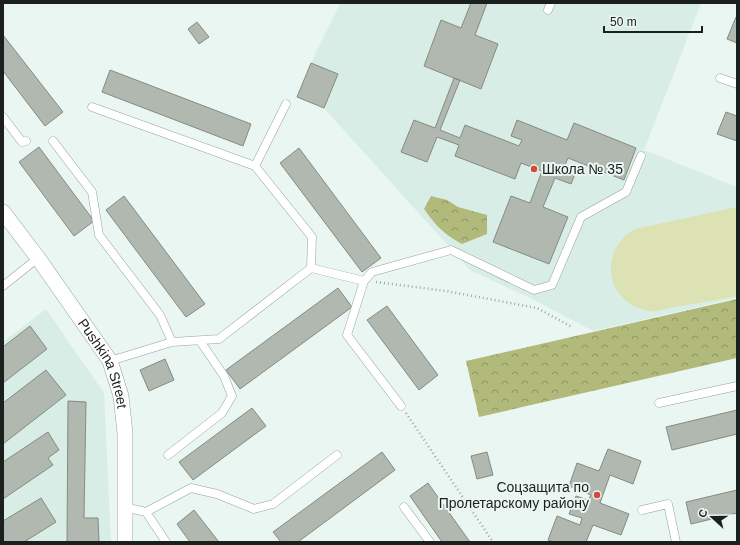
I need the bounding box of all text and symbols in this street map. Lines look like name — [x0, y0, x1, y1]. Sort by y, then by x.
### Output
scale bar — [604, 8, 702, 34]
text: 50 m — [610, 15, 637, 29]
place label: Школа № 35 — [542, 161, 623, 177]
marker: Школа № 35 — [529, 164, 539, 174]
street label: Pushkina Street — [75, 315, 130, 409]
place label: Соцзащита по Пролетарскому району — [439, 479, 589, 511]
marker: Соцзащита по Пролетарскому району — [592, 490, 602, 500]
north arrow — [692, 497, 732, 537]
text: С — [696, 508, 710, 519]

